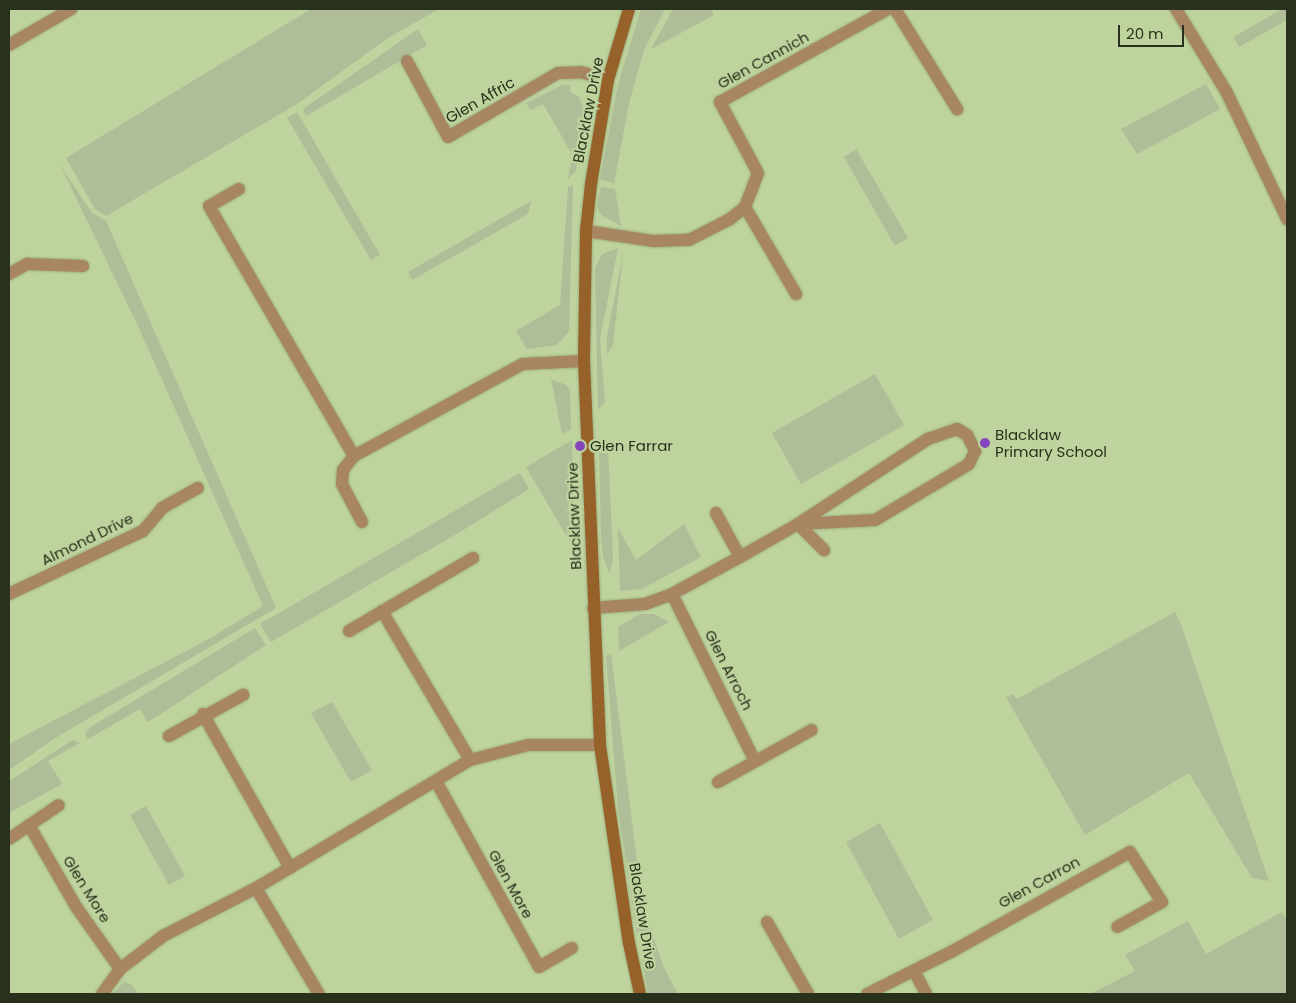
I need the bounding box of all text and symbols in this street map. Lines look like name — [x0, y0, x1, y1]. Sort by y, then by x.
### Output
scale bar — [1121, 15, 1187, 47]
text: 20 m — [1126, 23, 1164, 44]
street label: Glen Cannich — [714, 28, 812, 92]
street label: Blacklaw Drive — [569, 55, 607, 165]
street label: Glen Affric — [442, 73, 518, 127]
place label: Blacklaw Primary School — [995, 425, 1107, 460]
place label: Glen Farrar — [590, 437, 673, 455]
marker: Blacklaw Primary School — [979, 437, 991, 449]
marker: Glen Farrar — [574, 440, 586, 452]
street label: Blacklaw Drive — [563, 462, 585, 570]
street label: Almond Drive — [38, 509, 136, 569]
street label: Glen Arroch — [701, 627, 757, 713]
street label: Glen More — [485, 847, 537, 921]
street label: Glen More — [59, 852, 115, 926]
street label: Glen Carron — [995, 852, 1083, 912]
street label: Blacklaw Drive — [626, 861, 660, 971]

